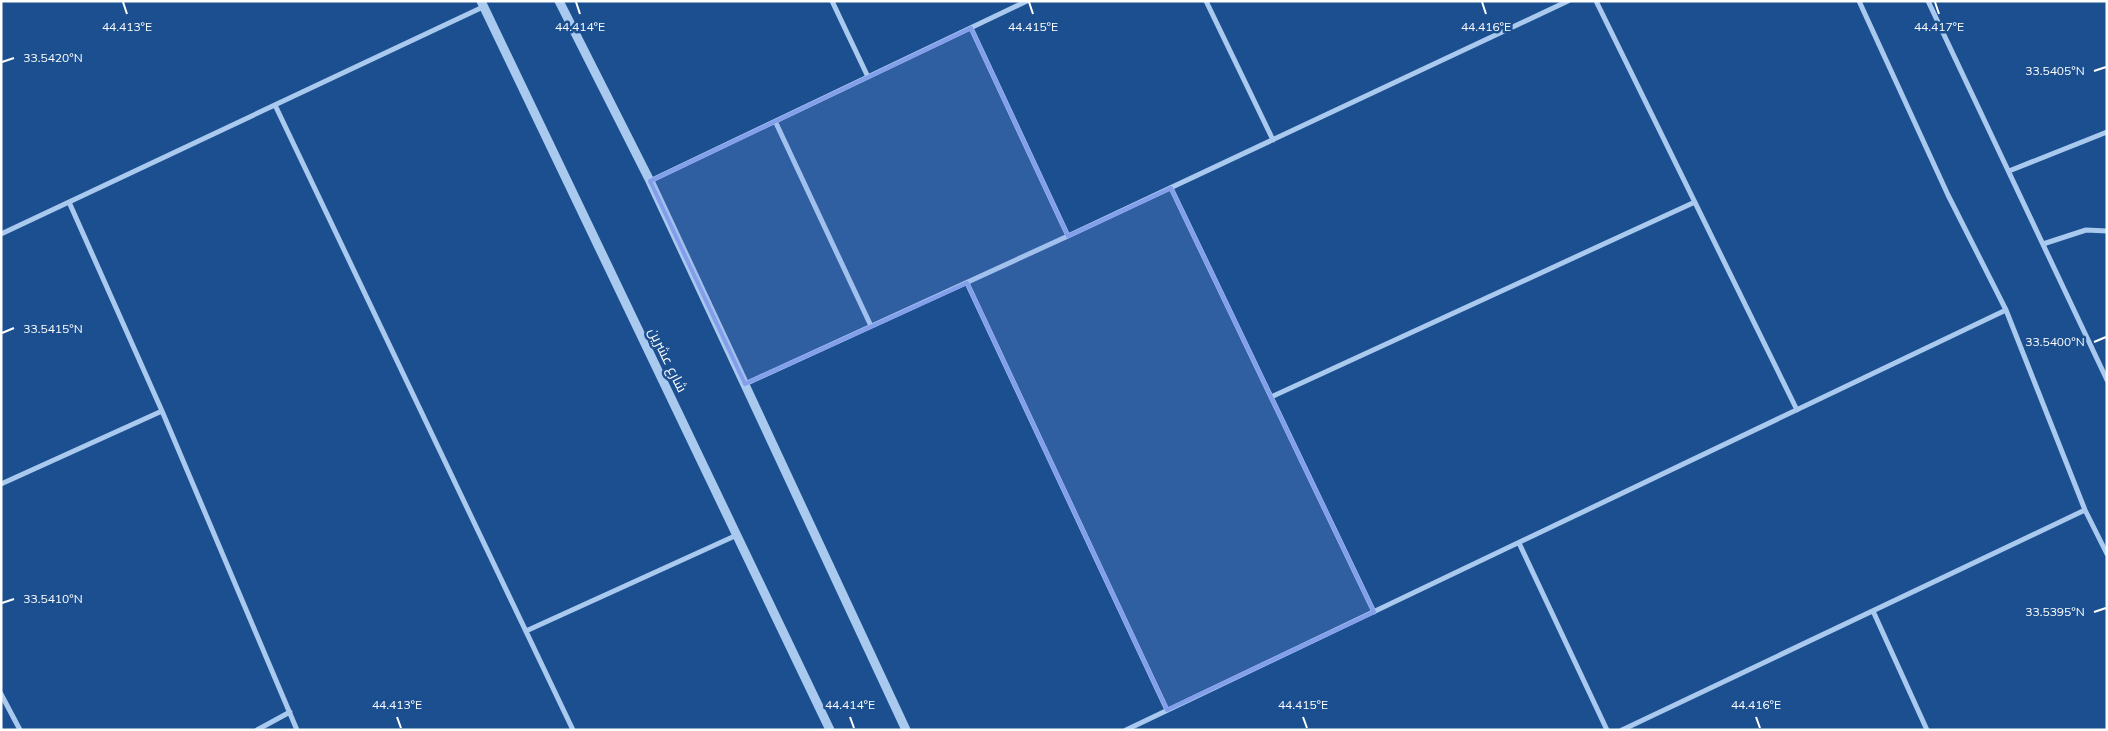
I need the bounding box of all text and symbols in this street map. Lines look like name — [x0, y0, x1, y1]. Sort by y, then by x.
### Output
text: 44.413°E — [102, 19, 152, 34]
text: 44.414°E — [555, 19, 605, 34]
text: 44.415°E — [1008, 19, 1058, 34]
text: 44.416°E — [1461, 19, 1511, 34]
text: 44.417°E — [1914, 19, 1964, 34]
text: 33.5420°N — [23, 50, 83, 65]
text: 33.5405°N — [2025, 63, 2085, 78]
text: 33.5415°N — [23, 321, 83, 336]
street label: شارع عشرين — [645, 325, 691, 395]
text: 33.5400°N — [2025, 334, 2085, 349]
text: 33.5410°N — [23, 591, 83, 606]
text: 33.5395°N — [2025, 604, 2085, 619]
text: 44.413°E — [372, 697, 422, 712]
text: 44.414°E — [825, 697, 875, 712]
text: 44.415°E — [1278, 697, 1328, 712]
text: 44.416°E — [1731, 697, 1781, 712]

